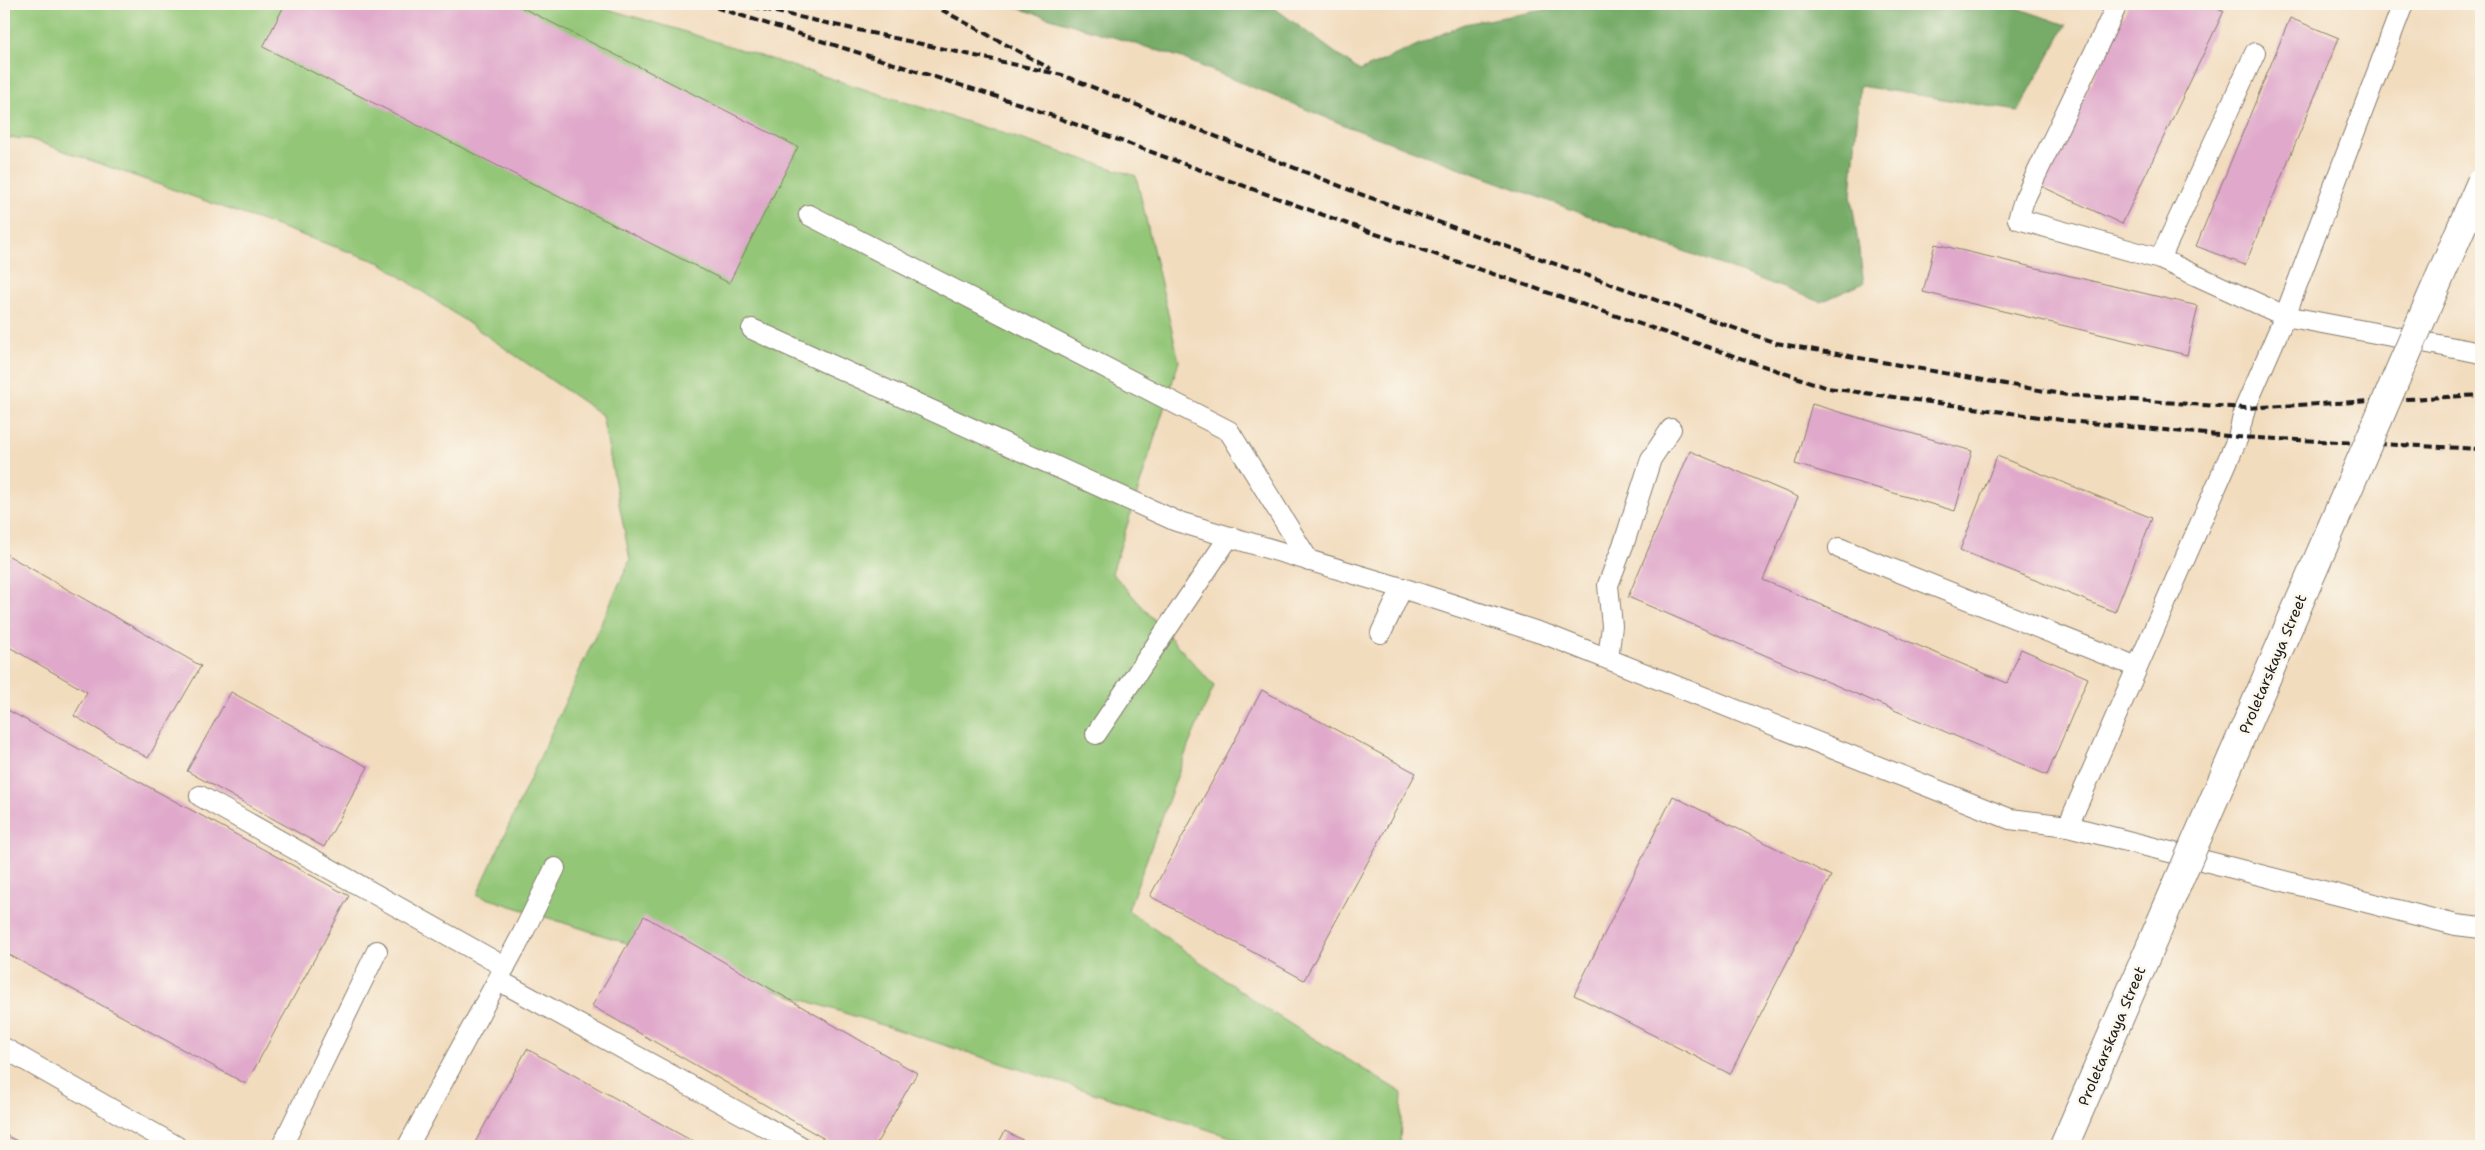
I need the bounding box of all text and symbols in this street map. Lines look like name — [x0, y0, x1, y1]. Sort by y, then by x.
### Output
street label: Proletarskaya Street — [2235, 591, 2311, 737]
street label: Proletarskaya Street — [2074, 963, 2150, 1109]

